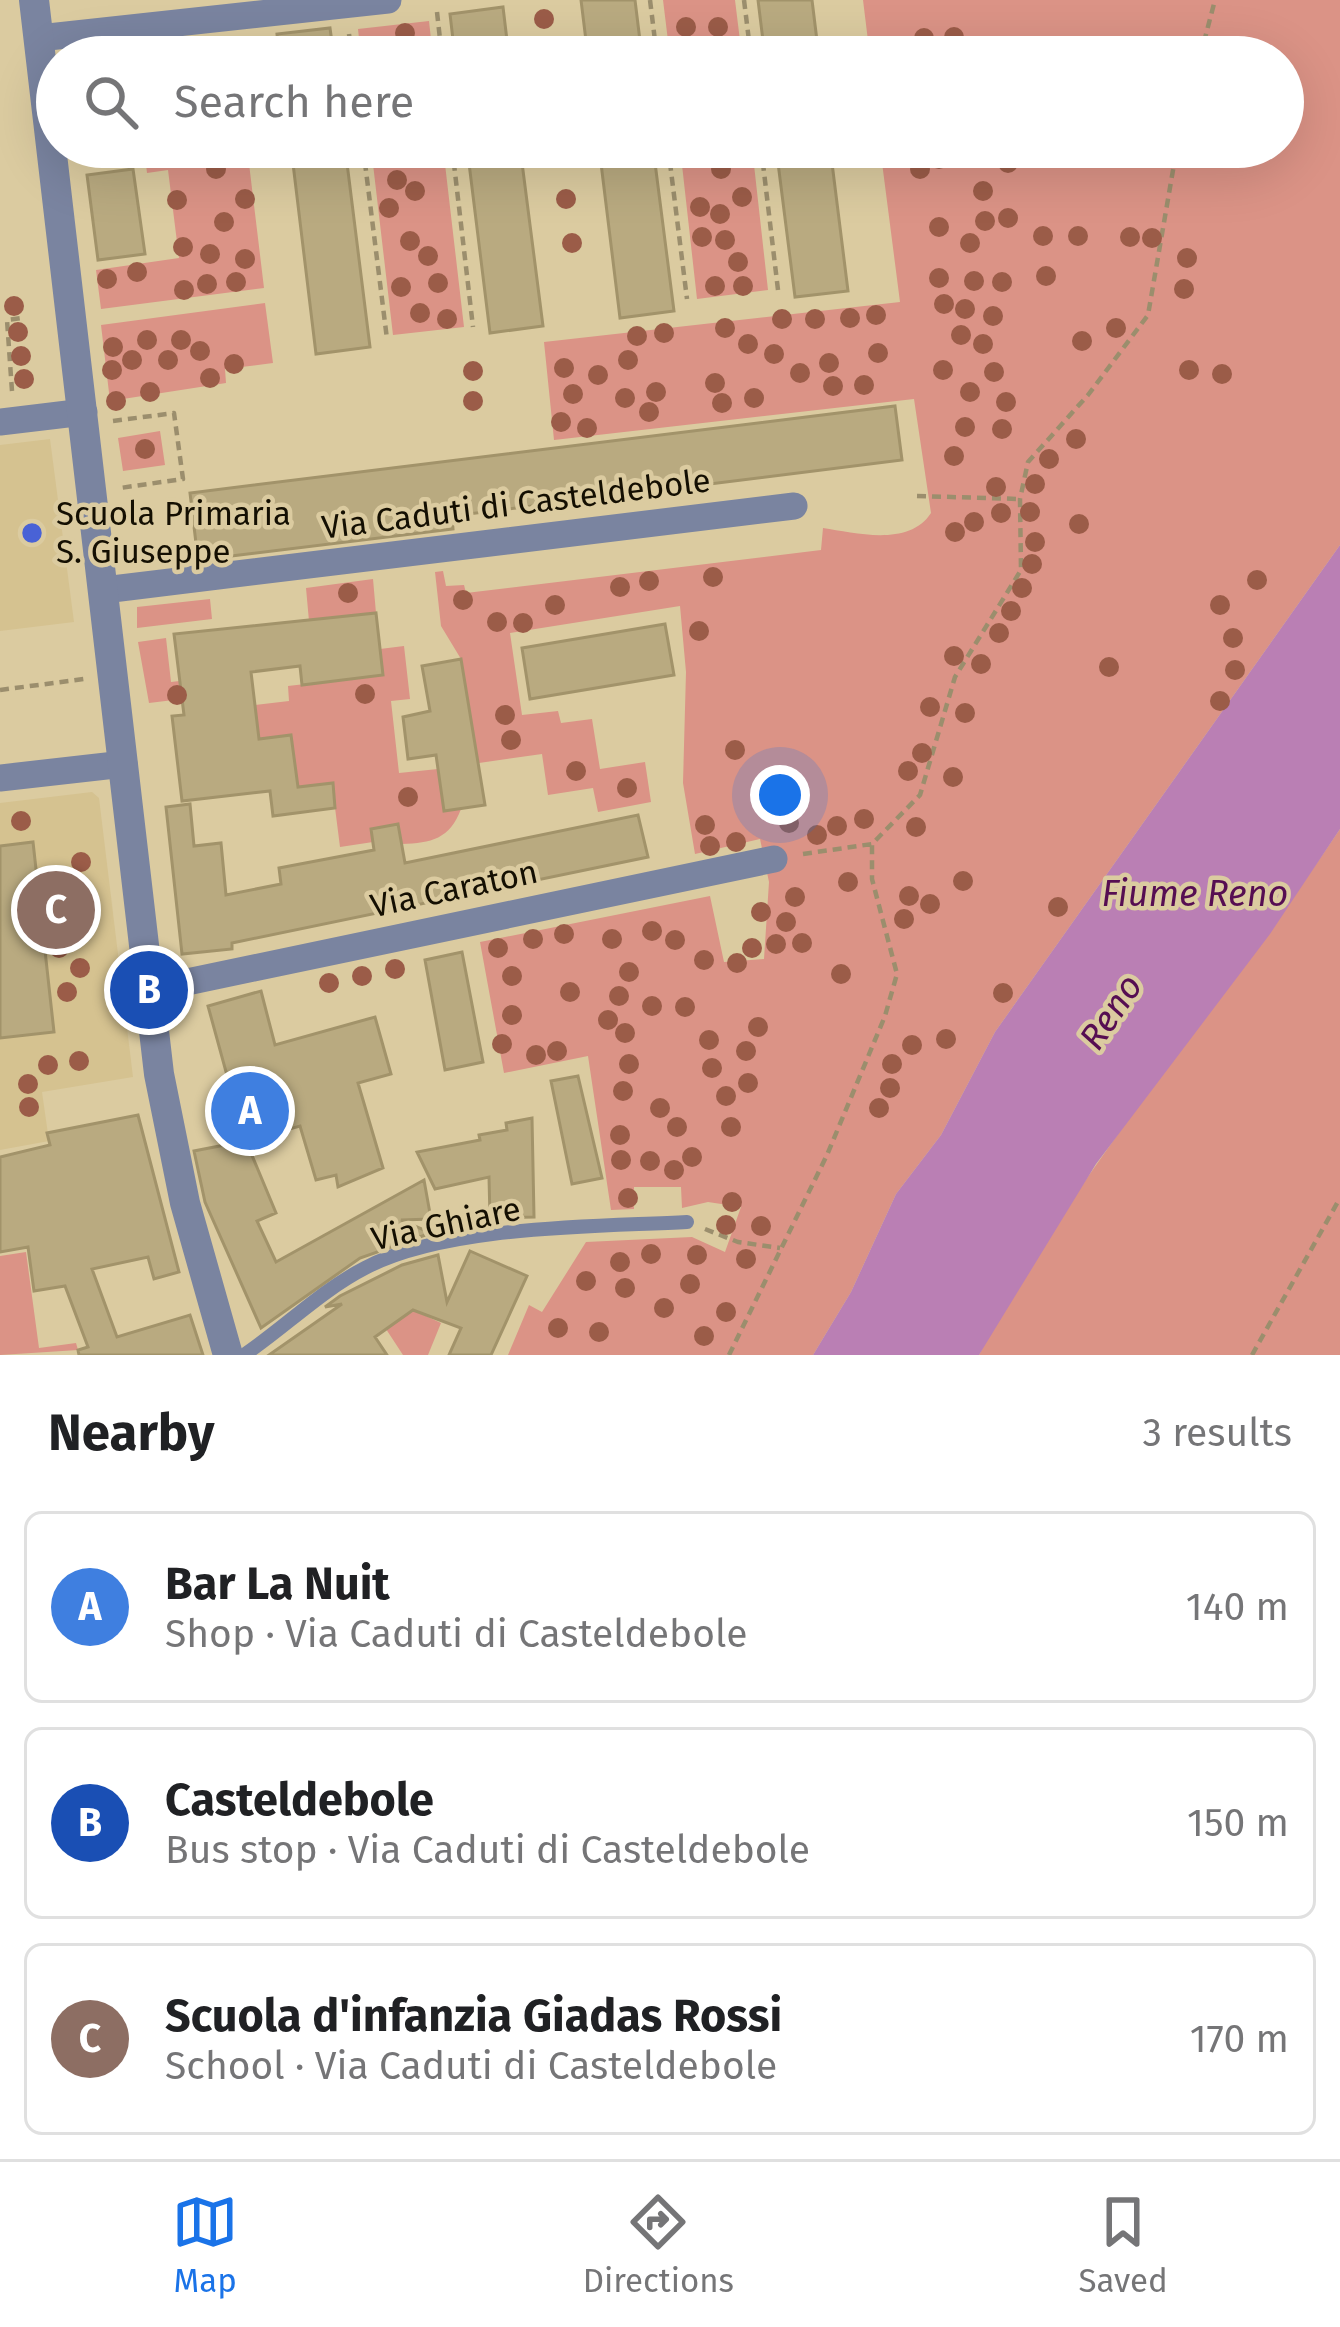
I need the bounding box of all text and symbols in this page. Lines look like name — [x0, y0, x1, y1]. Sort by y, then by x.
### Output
search box — [36, 36, 1304, 168]
icon: search — [78, 69, 144, 135]
text: Search here — [174, 75, 414, 129]
street label: Via Caduti di Casteldebole — [319, 460, 713, 548]
place label: Scuola Primaria S. Giuseppe — [56, 494, 291, 572]
marker: Scuola Primaria S. Giuseppe — [19, 520, 45, 546]
your location — [750, 765, 810, 825]
street label: Via Caraton — [367, 852, 541, 926]
pin: C — [17, 865, 95, 955]
water label: Fiume Reno — [1102, 872, 1288, 916]
pin: B — [110, 945, 188, 1035]
water label: Reno — [1070, 966, 1152, 1058]
pin: A — [211, 1066, 289, 1156]
street label: Via Ghiare — [368, 1189, 524, 1259]
text: Nearby — [48, 1402, 214, 1464]
text: 3 results — [1142, 1410, 1292, 1456]
text: Bar La Nuit — [165, 1557, 390, 1611]
text: A — [78, 1584, 102, 1630]
text: 140 m — [1186, 1584, 1289, 1630]
text: Shop · Via Caduti di Casteldebole — [165, 1611, 748, 1657]
text: Casteldebole — [165, 1773, 434, 1827]
text: B — [78, 1800, 102, 1846]
text: 150 m — [1187, 1800, 1289, 1846]
text: Bus stop · Via Caduti di Casteldebole — [165, 1827, 810, 1873]
text: Scuola d'infanzia Giadas Rossi — [165, 1989, 782, 2043]
text: C — [79, 2016, 101, 2062]
text: 170 m — [1190, 2016, 1289, 2062]
text: School · Via Caduti di Casteldebole — [165, 2043, 777, 2089]
tab: Map — [172, 2189, 238, 2301]
tab: Directions — [583, 2189, 734, 2301]
tab: Saved — [1078, 2189, 1168, 2301]

